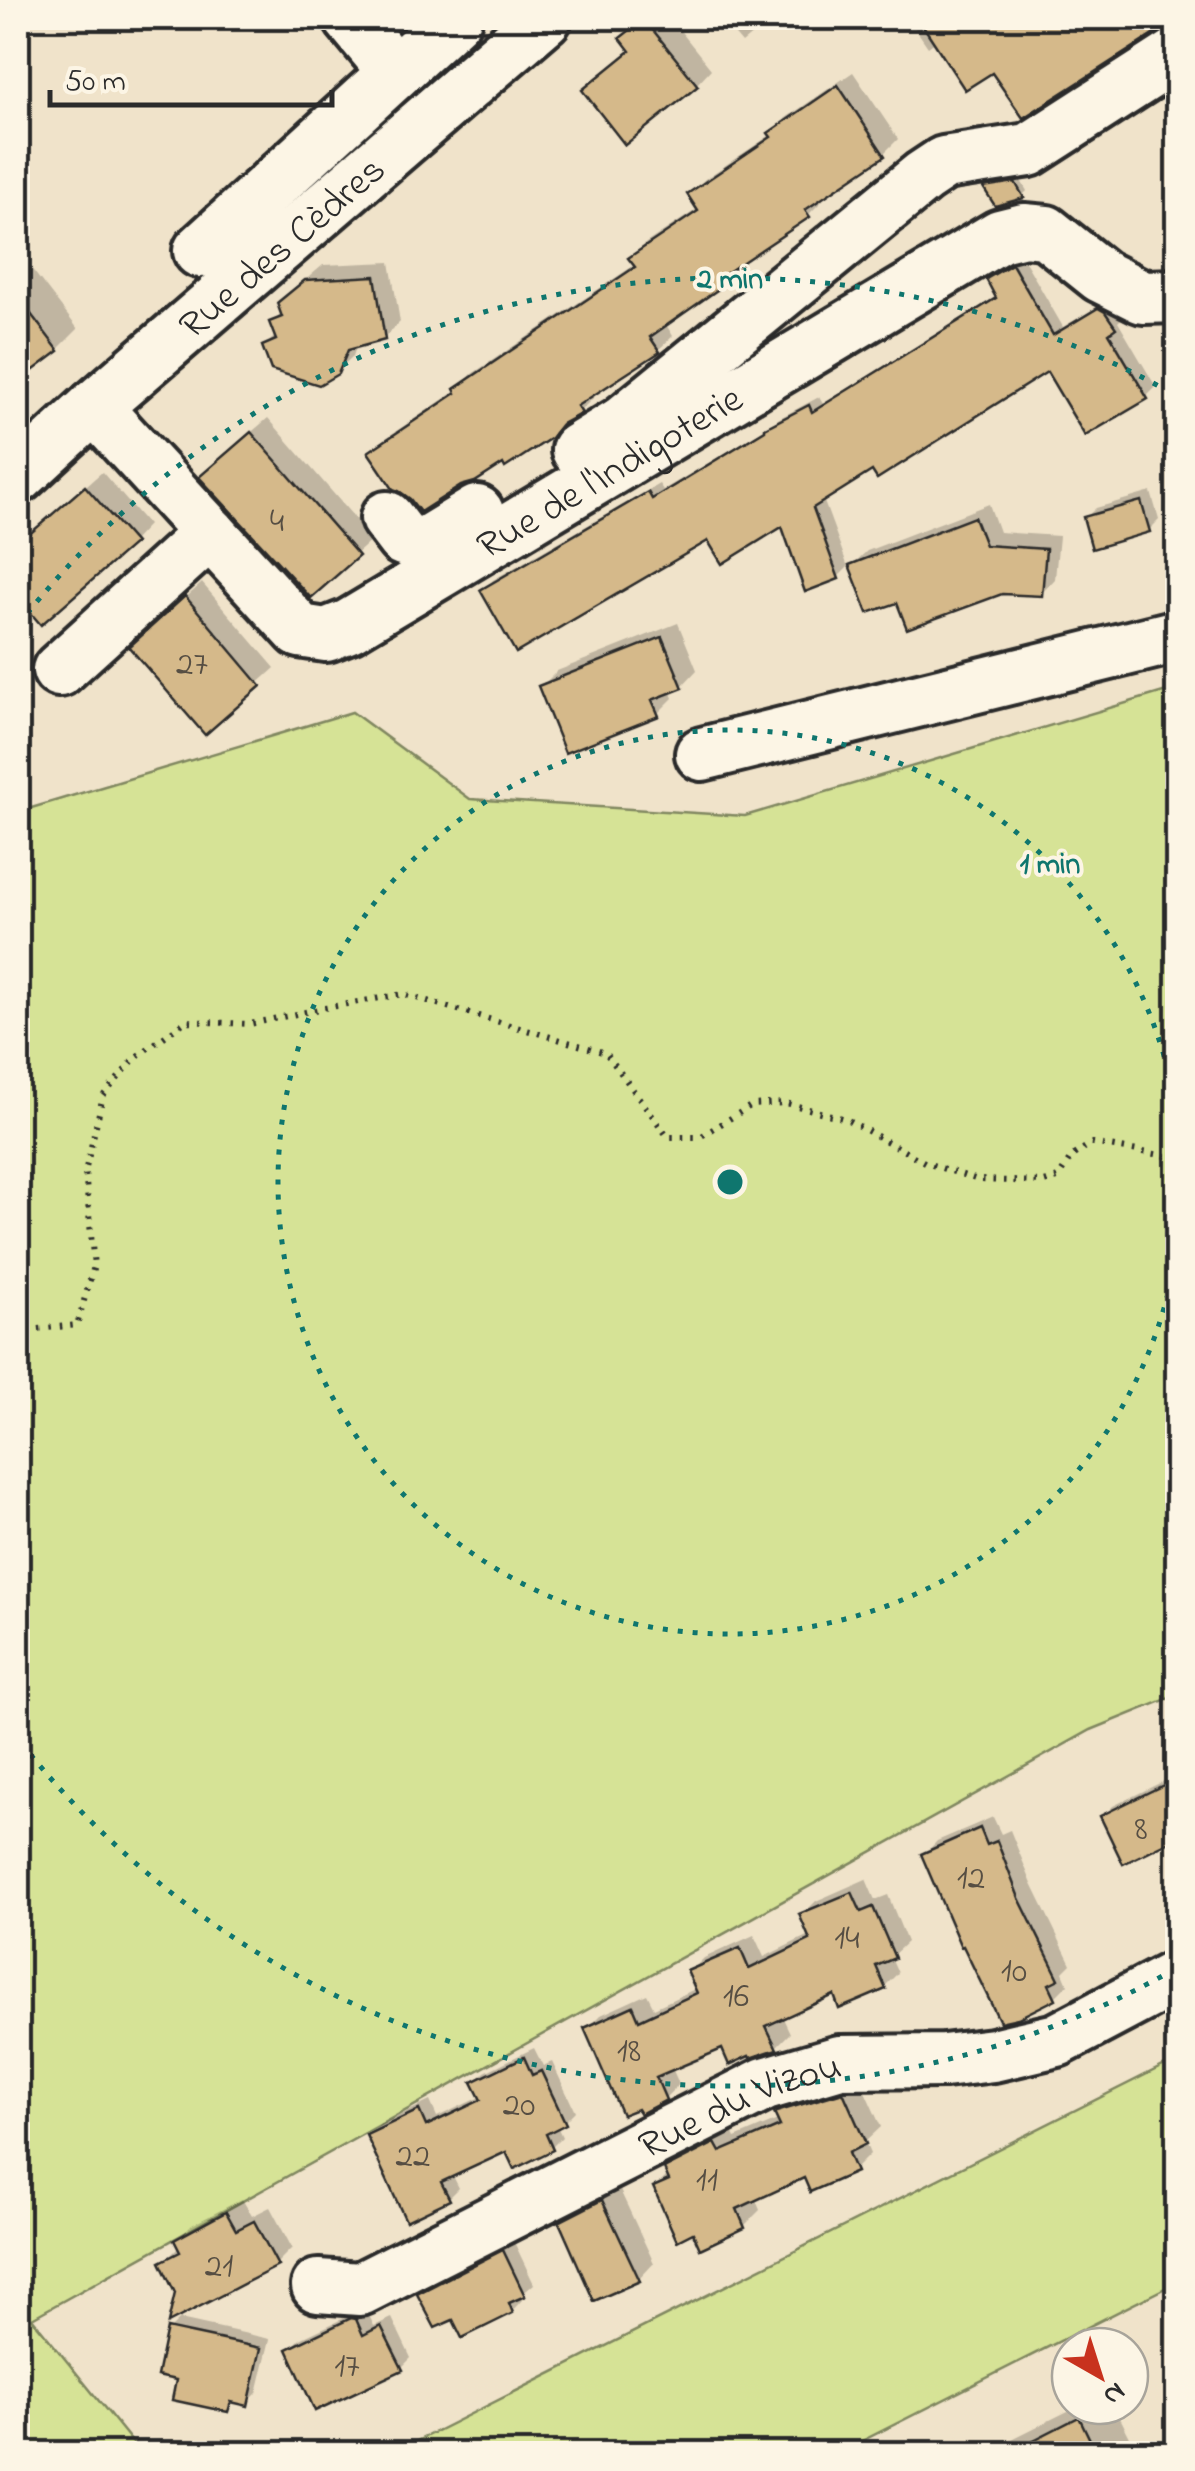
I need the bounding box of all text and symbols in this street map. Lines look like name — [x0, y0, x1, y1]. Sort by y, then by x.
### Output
scale bar — [50, 45, 332, 107]
text: 50 m — [65, 61, 126, 105]
street label: Rue des Cèdres — [167, 143, 400, 355]
text: 2 min — [696, 259, 763, 303]
street label: Rue de l'Indigoterie — [467, 372, 755, 577]
house number: 4 — [270, 497, 284, 548]
house number: 27 — [176, 640, 208, 691]
text: 1 min — [1020, 844, 1080, 888]
centre of rings — [712, 1164, 748, 1200]
house number: 8 — [1134, 1805, 1148, 1856]
house number: 12 — [957, 1854, 985, 1905]
house number: 14 — [834, 1914, 860, 1965]
house number: 10 — [1001, 1947, 1027, 1998]
house number: 16 — [723, 1972, 749, 2023]
house number: 18 — [617, 2027, 641, 2078]
street label: Rue du Vizou — [629, 2038, 849, 2177]
house number: 20 — [503, 2081, 535, 2132]
house number: 22 — [396, 2132, 430, 2183]
house number: 11 — [696, 2156, 718, 2207]
house number: 21 — [205, 2242, 233, 2293]
north arrow — [1050, 2326, 1150, 2426]
house number: 17 — [334, 2342, 360, 2393]
text: N — [1093, 2371, 1134, 2415]

